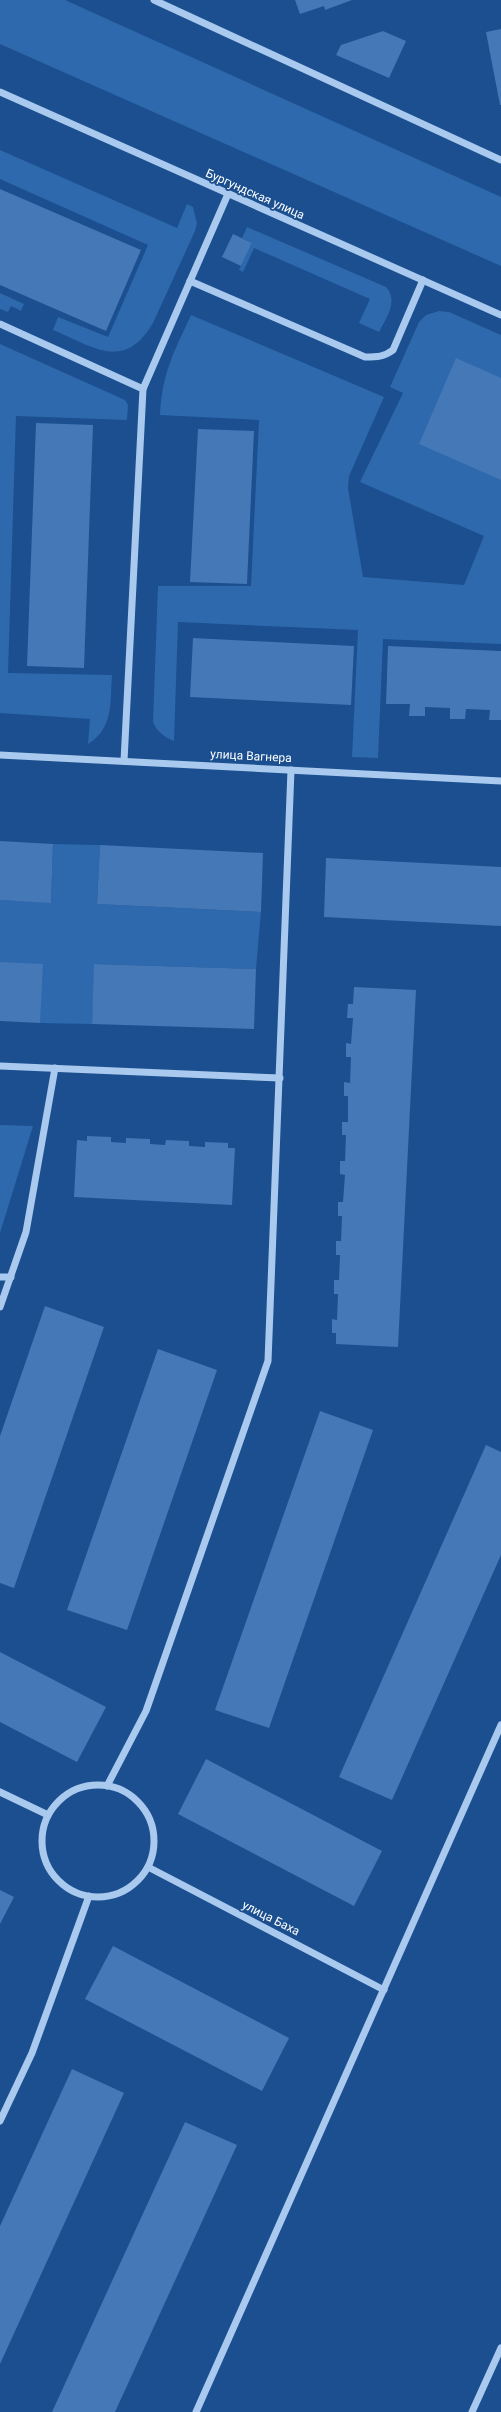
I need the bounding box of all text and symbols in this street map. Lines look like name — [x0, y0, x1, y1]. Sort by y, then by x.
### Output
street label: Бургундская улица — [203, 166, 307, 222]
street label: улица Вагнера — [210, 747, 292, 765]
street label: улица Баха — [240, 1898, 302, 1938]

